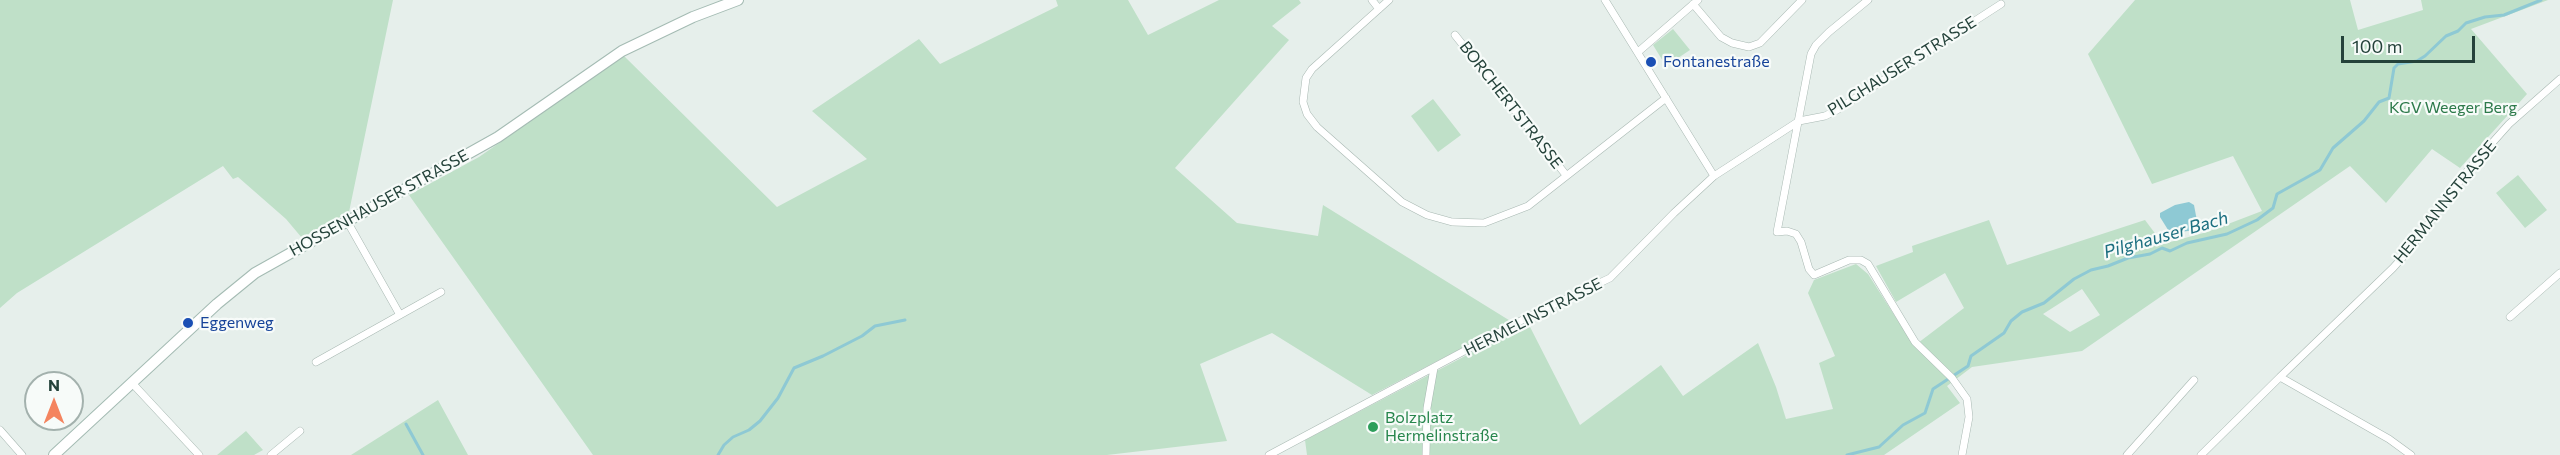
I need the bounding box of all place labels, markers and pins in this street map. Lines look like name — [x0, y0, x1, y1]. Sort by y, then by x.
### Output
place label: Fontanestraße — [1663, 52, 1770, 72]
marker: Fontanestraße — [1644, 55, 1658, 69]
place label: Eggenweg — [200, 313, 274, 333]
marker: Eggenweg — [181, 316, 195, 330]
place label: Bolzplatz Hermelinstraße — [1385, 408, 1498, 446]
marker: Bolzplatz Hermelinstraße — [1366, 420, 1380, 434]

